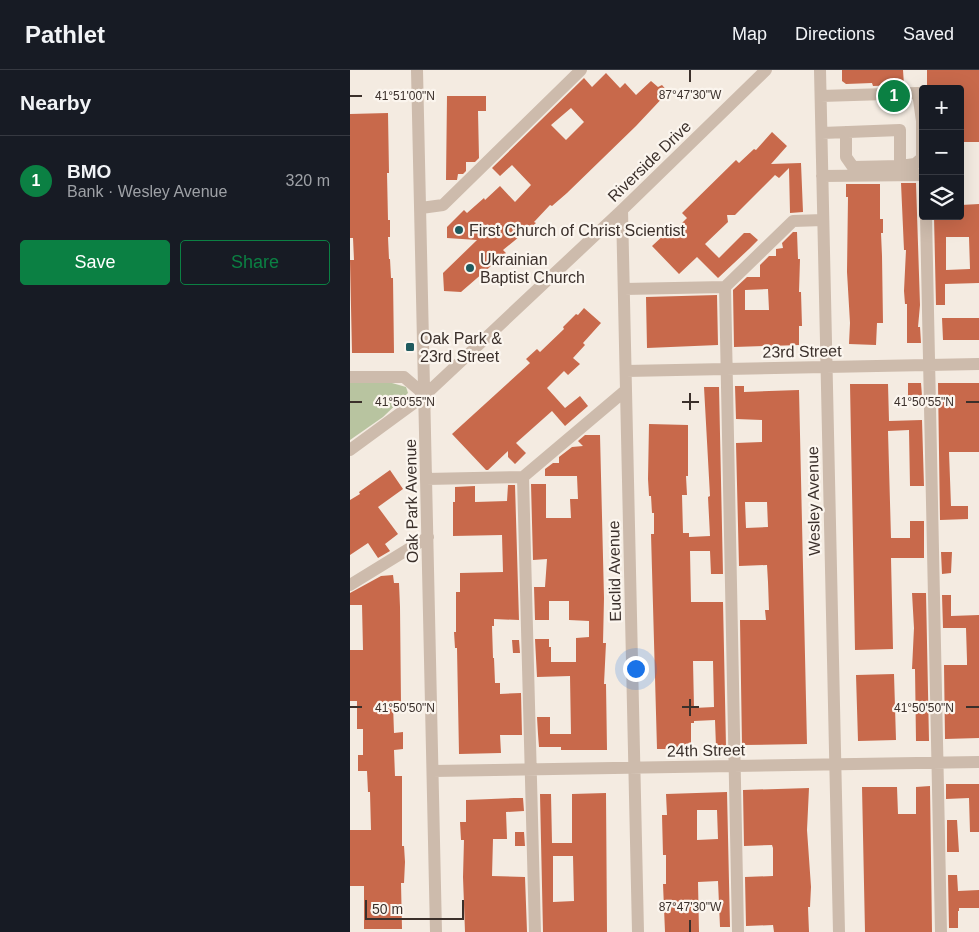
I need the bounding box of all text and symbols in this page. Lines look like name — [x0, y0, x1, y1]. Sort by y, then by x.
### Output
text: Pathlet — [25, 21, 105, 48]
text: Map — [732, 24, 767, 44]
text: Directions — [795, 24, 875, 44]
text: Saved — [903, 24, 954, 44]
pin: 1 — [878, 77, 910, 115]
map controls — [919, 85, 964, 220]
button: + — [919, 85, 964, 130]
text: 87°47'30"W — [659, 88, 722, 102]
text: 41°51'00"N — [375, 89, 435, 103]
text: Nearby — [20, 91, 91, 114]
street label: Riverside Drive — [604, 118, 694, 205]
button: − — [919, 130, 964, 175]
text: BMO — [67, 161, 111, 182]
text: 1 — [32, 172, 40, 189]
text: 320 m — [286, 172, 330, 189]
button: layers — [919, 175, 964, 220]
text: Bank · Wesley Avenue — [67, 183, 227, 200]
place label: First Church of Christ Scientist — [469, 222, 686, 239]
marker: First Church of Christ Scientist — [453, 224, 465, 236]
button: Save — [20, 240, 170, 285]
button: Share — [180, 240, 330, 285]
place label: Ukrainian Baptist Church — [480, 251, 585, 286]
marker: Ukrainian Baptist Church — [464, 262, 476, 274]
place label: Oak Park & 23rd Street — [420, 330, 502, 365]
marker: Oak Park & 23rd Street — [404, 341, 416, 353]
street label: 23rd Street — [762, 342, 842, 361]
text: 41°50'55"N — [375, 395, 435, 409]
text: 41°50'55"N — [894, 395, 954, 409]
street label: Oak Park Avenue — [402, 439, 421, 563]
street label: Wesley Avenue — [804, 446, 823, 556]
street label: Euclid Avenue — [605, 520, 624, 622]
your location — [623, 656, 649, 682]
text: 41°50'50"N — [375, 701, 435, 715]
text: 41°50'50"N — [894, 701, 954, 715]
street label: 24th Street — [667, 741, 746, 760]
scale bar — [365, 897, 464, 920]
text: 87°47'30"W — [659, 900, 722, 914]
text: 50 m — [372, 901, 403, 917]

